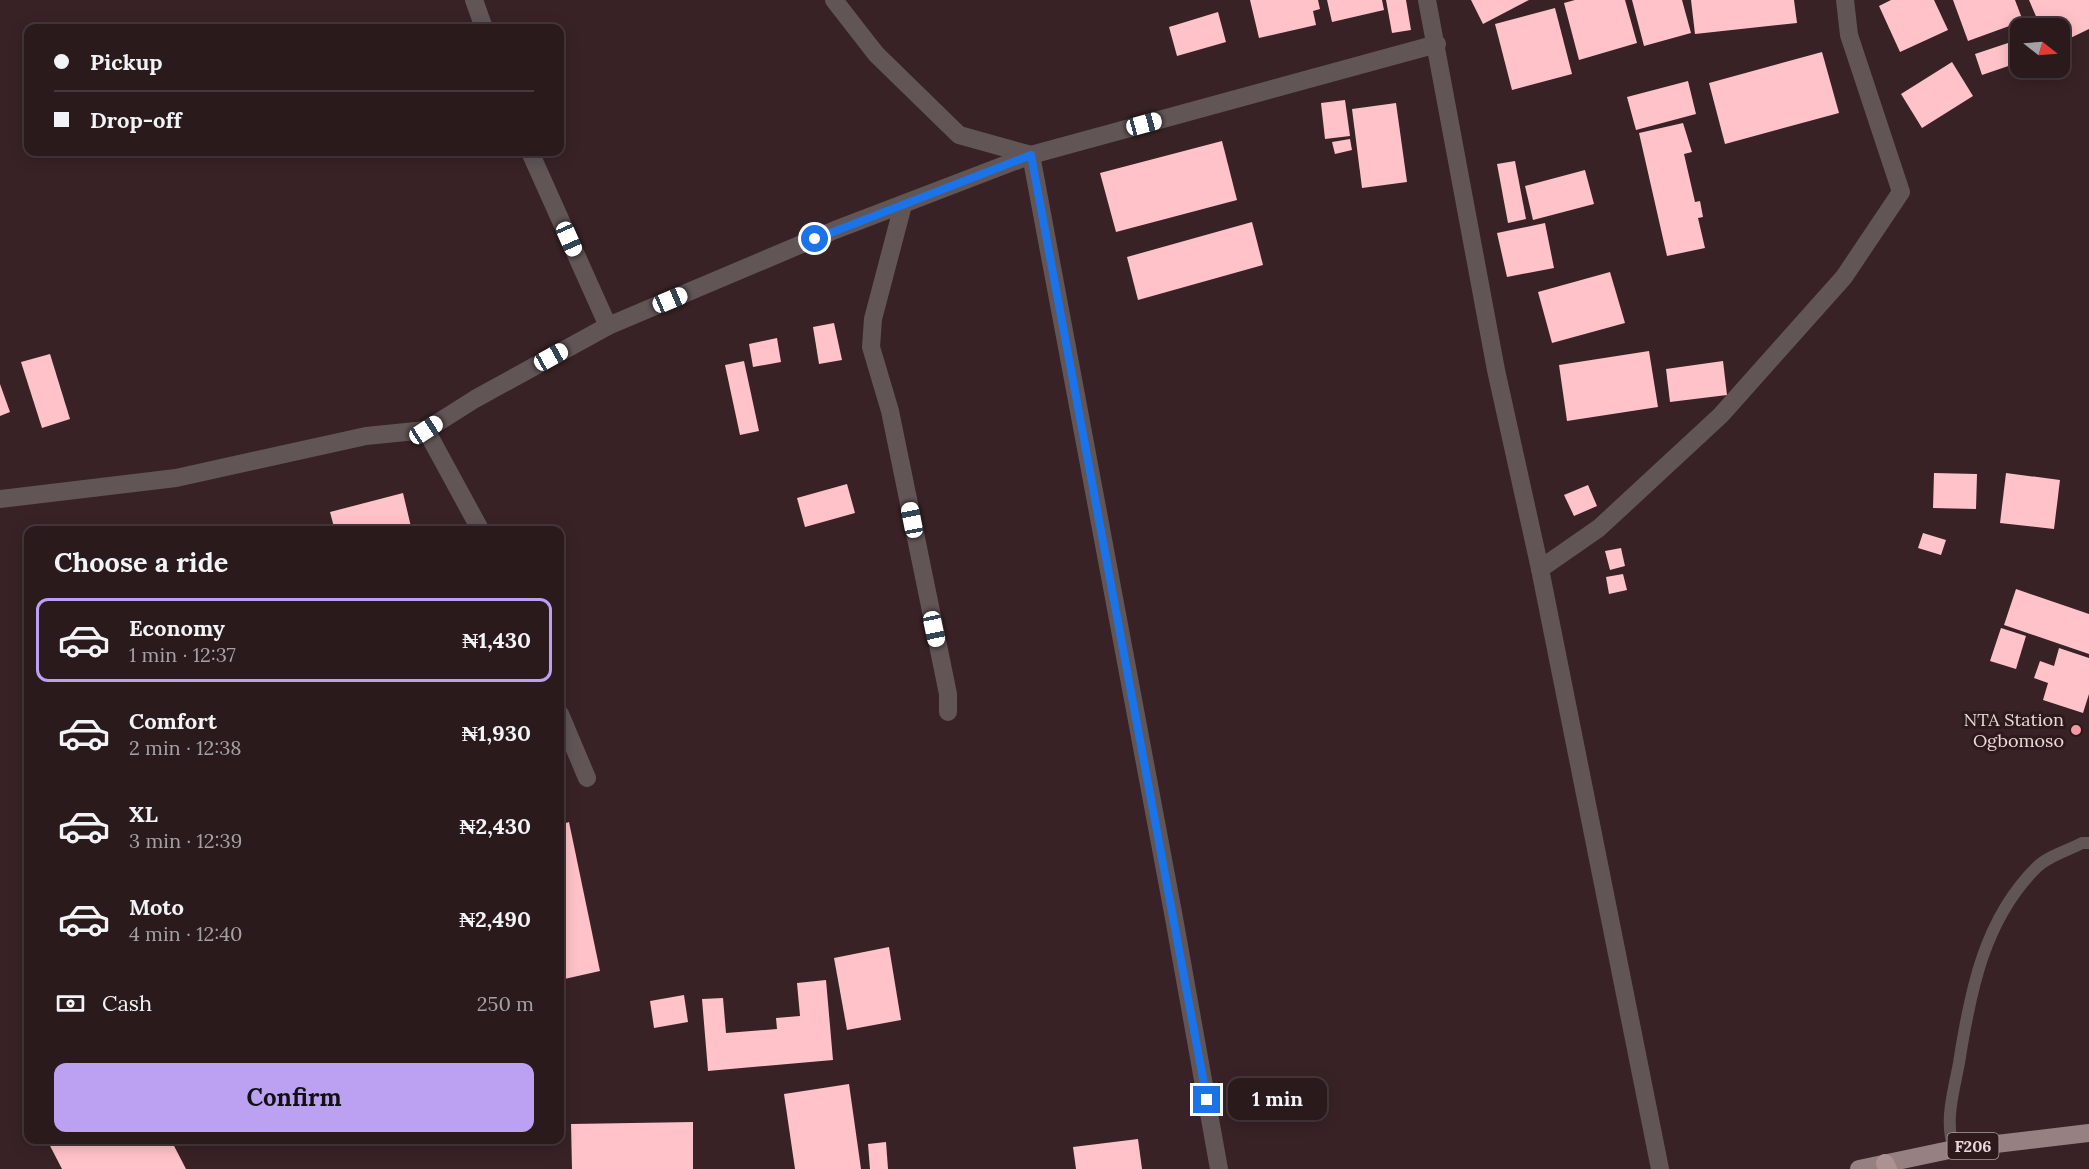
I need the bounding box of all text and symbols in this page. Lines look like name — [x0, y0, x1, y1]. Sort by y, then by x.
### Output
north arrow — [2010, 18, 2070, 78]
map controls — [2010, 18, 2070, 78]
text: Pickup — [90, 48, 163, 76]
text: Drop-off — [90, 106, 182, 134]
car — [1124, 111, 1164, 137]
car — [553, 219, 585, 259]
route start — [801, 225, 828, 252]
car — [650, 285, 690, 315]
car — [531, 340, 571, 374]
car — [406, 413, 446, 447]
car — [900, 501, 924, 539]
text: Choose a ride — [54, 545, 228, 579]
car — [921, 610, 947, 648]
icon: car — [57, 613, 111, 667]
text: Economy — [129, 614, 225, 642]
text: ₦1,430 — [462, 626, 531, 654]
text: 1 min · 12:37 — [129, 642, 236, 667]
icon: car — [57, 706, 111, 760]
text: Comfort — [129, 707, 217, 735]
place label: NTA Station Ogbomoso — [1963, 708, 2064, 752]
text: ₦1,930 — [462, 719, 531, 747]
marker: NTA Station Ogbomoso — [2069, 723, 2083, 737]
text: 2 min · 12:38 — [129, 735, 242, 760]
icon: car — [57, 799, 111, 853]
text: XL — [129, 800, 158, 828]
text: ₦2,430 — [460, 812, 531, 840]
text: 3 min · 12:39 — [129, 828, 242, 853]
icon: car — [57, 892, 111, 946]
text: Moto — [129, 893, 184, 921]
text: ₦2,490 — [459, 905, 531, 933]
text: 4 min · 12:40 — [129, 921, 243, 946]
icon: cash — [54, 987, 87, 1020]
text: Cash — [102, 989, 152, 1017]
text: 250 m — [477, 991, 534, 1016]
button: Confirm — [54, 1063, 534, 1132]
callout: 1 min — [1228, 1079, 1327, 1121]
route end — [1193, 1086, 1220, 1113]
text: 1 min — [1252, 1086, 1303, 1111]
road number: F206 — [1948, 1133, 1998, 1159]

